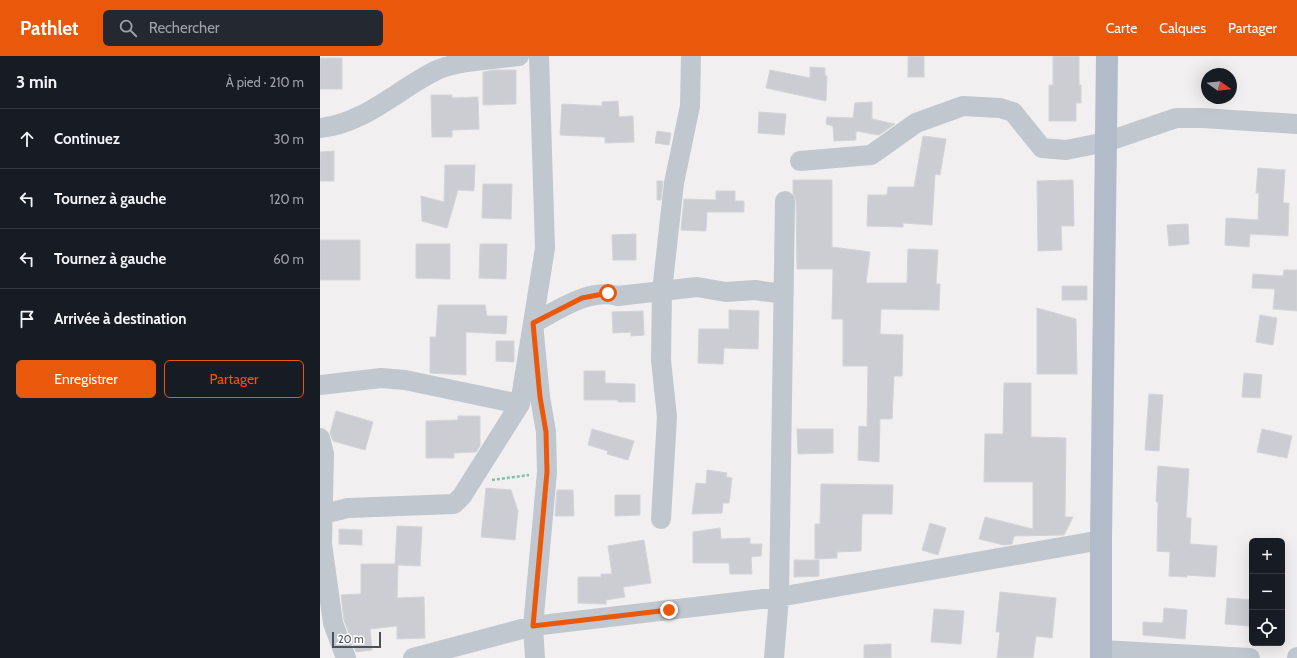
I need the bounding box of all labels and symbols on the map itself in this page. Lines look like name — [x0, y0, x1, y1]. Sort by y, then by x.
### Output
north arrow — [1201, 68, 1237, 104]
route start — [599, 284, 617, 302]
route end — [660, 601, 678, 619]
scale bar — [332, 630, 381, 649]

